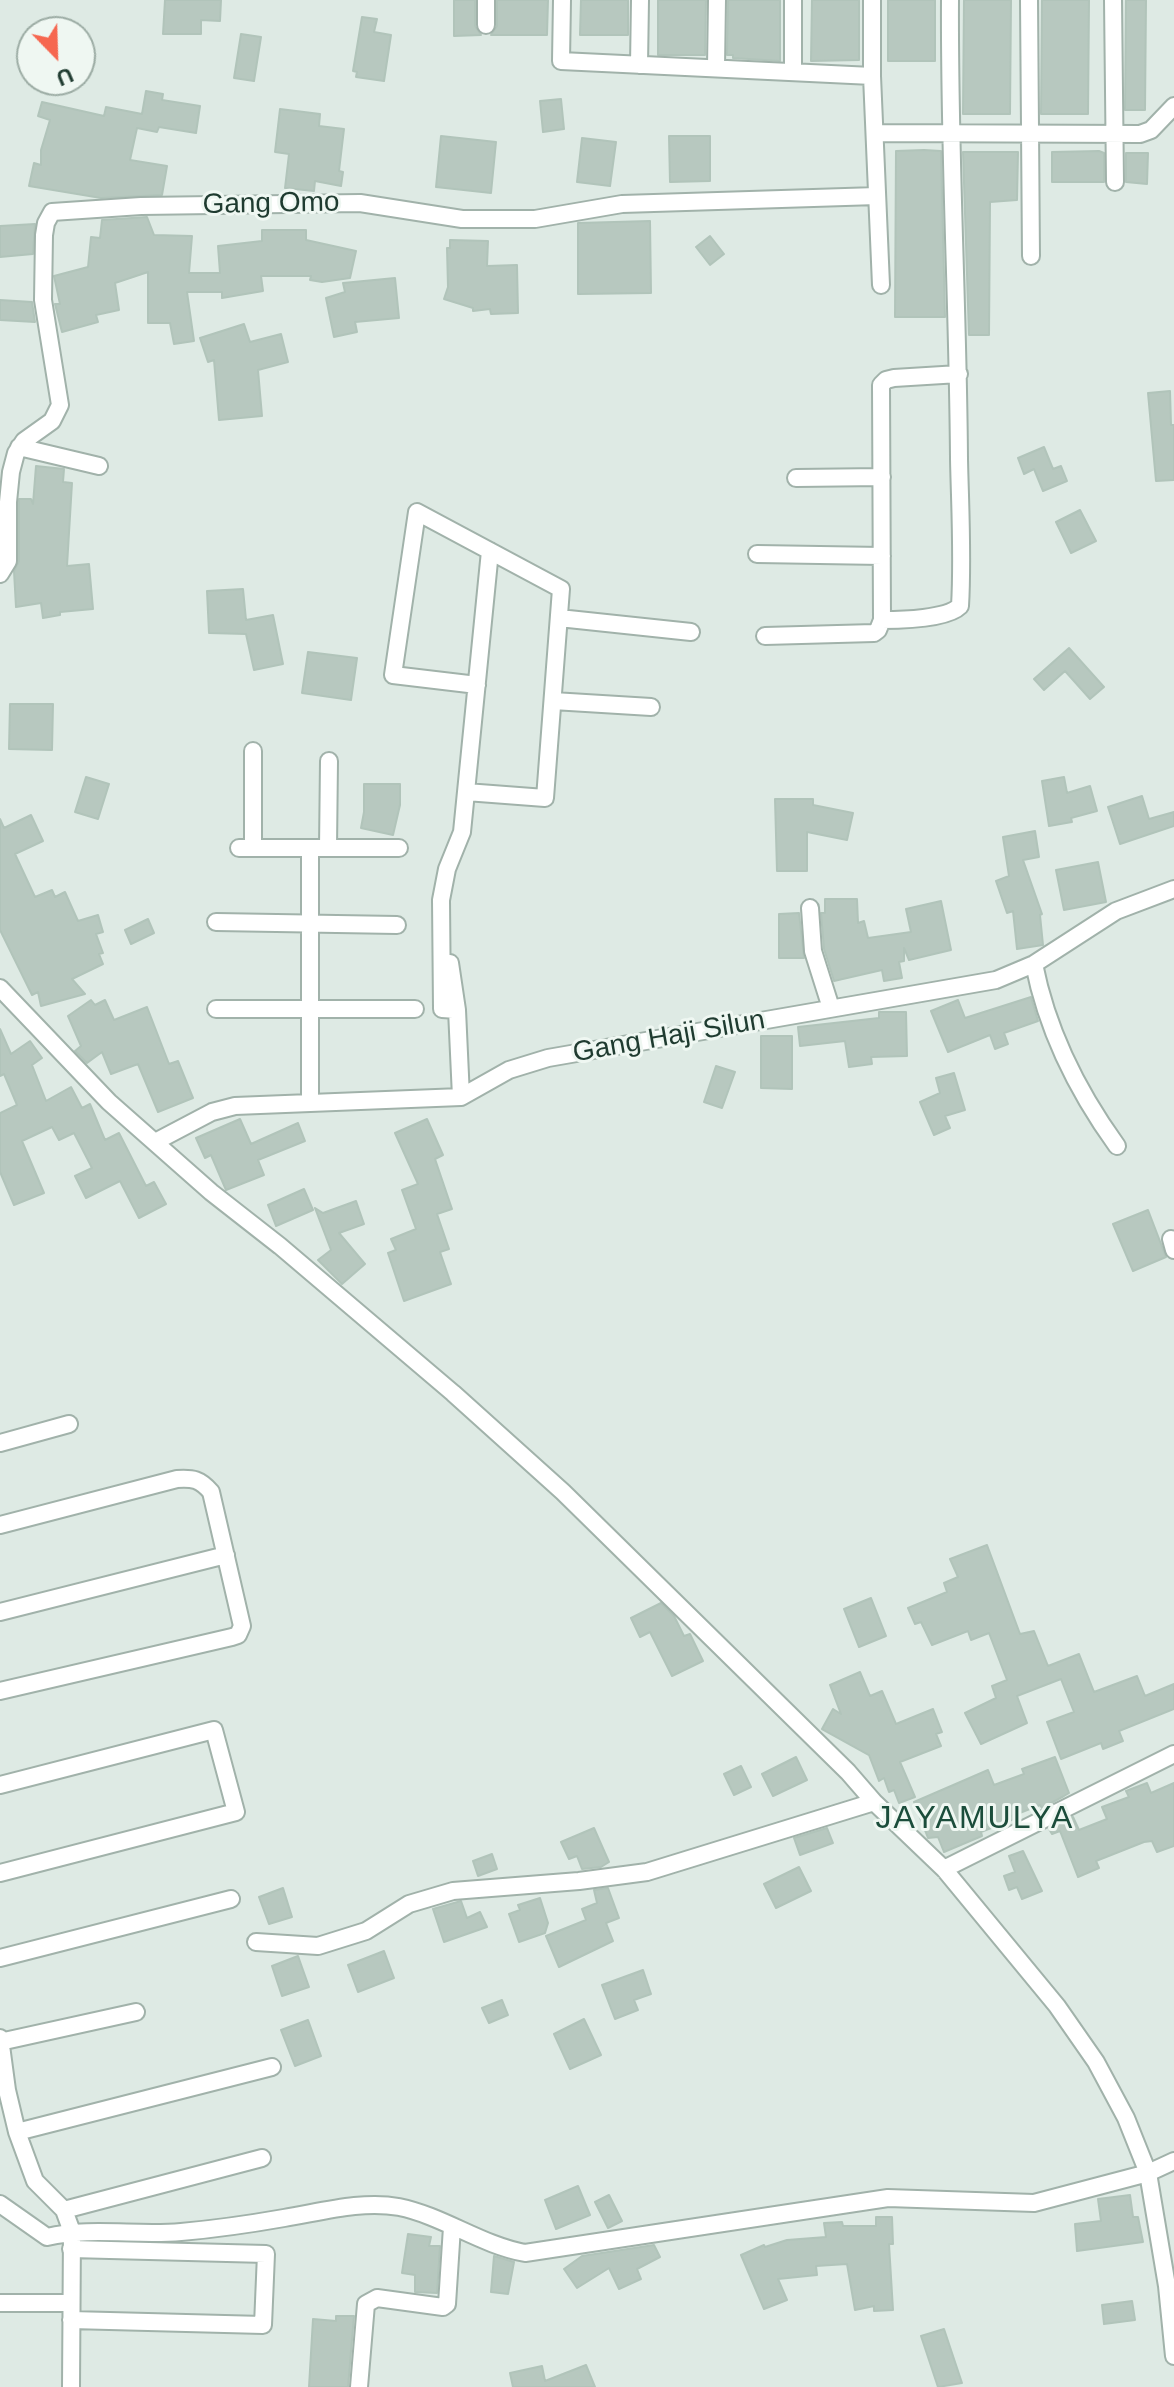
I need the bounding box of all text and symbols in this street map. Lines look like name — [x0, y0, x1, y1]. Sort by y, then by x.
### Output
north arrow — [16, 16, 96, 96]
text: U — [53, 62, 77, 91]
street label: Gang Omo — [202, 186, 340, 222]
street label: Gang Haji Silun — [570, 1004, 768, 1070]
district label: JAYAMULYA — [876, 1800, 1074, 1838]

